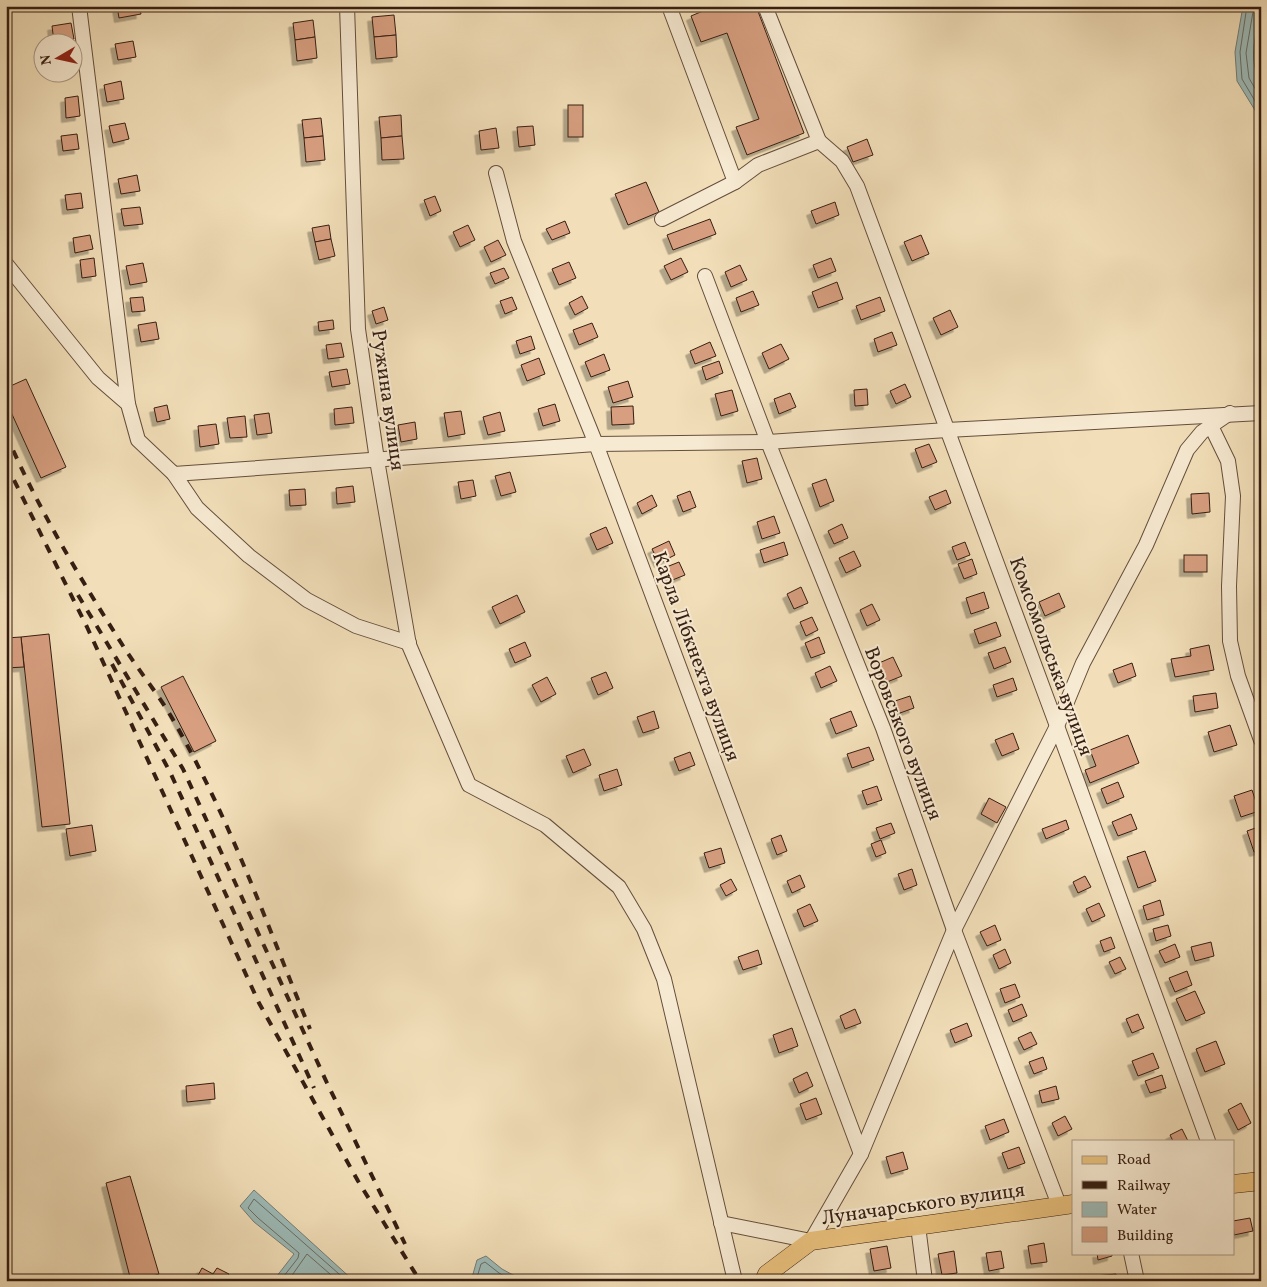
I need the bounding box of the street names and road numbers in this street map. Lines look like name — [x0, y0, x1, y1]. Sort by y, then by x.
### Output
street label: Ружина вулиця — [363, 328, 411, 473]
street label: Карла Лібкнехта вулиця — [644, 548, 746, 766]
street label: Комсомольська вулиця — [1001, 553, 1099, 760]
street label: Воровського вулиця — [856, 643, 948, 824]
street label: Луначарського вулиця — [820, 1177, 1027, 1233]

